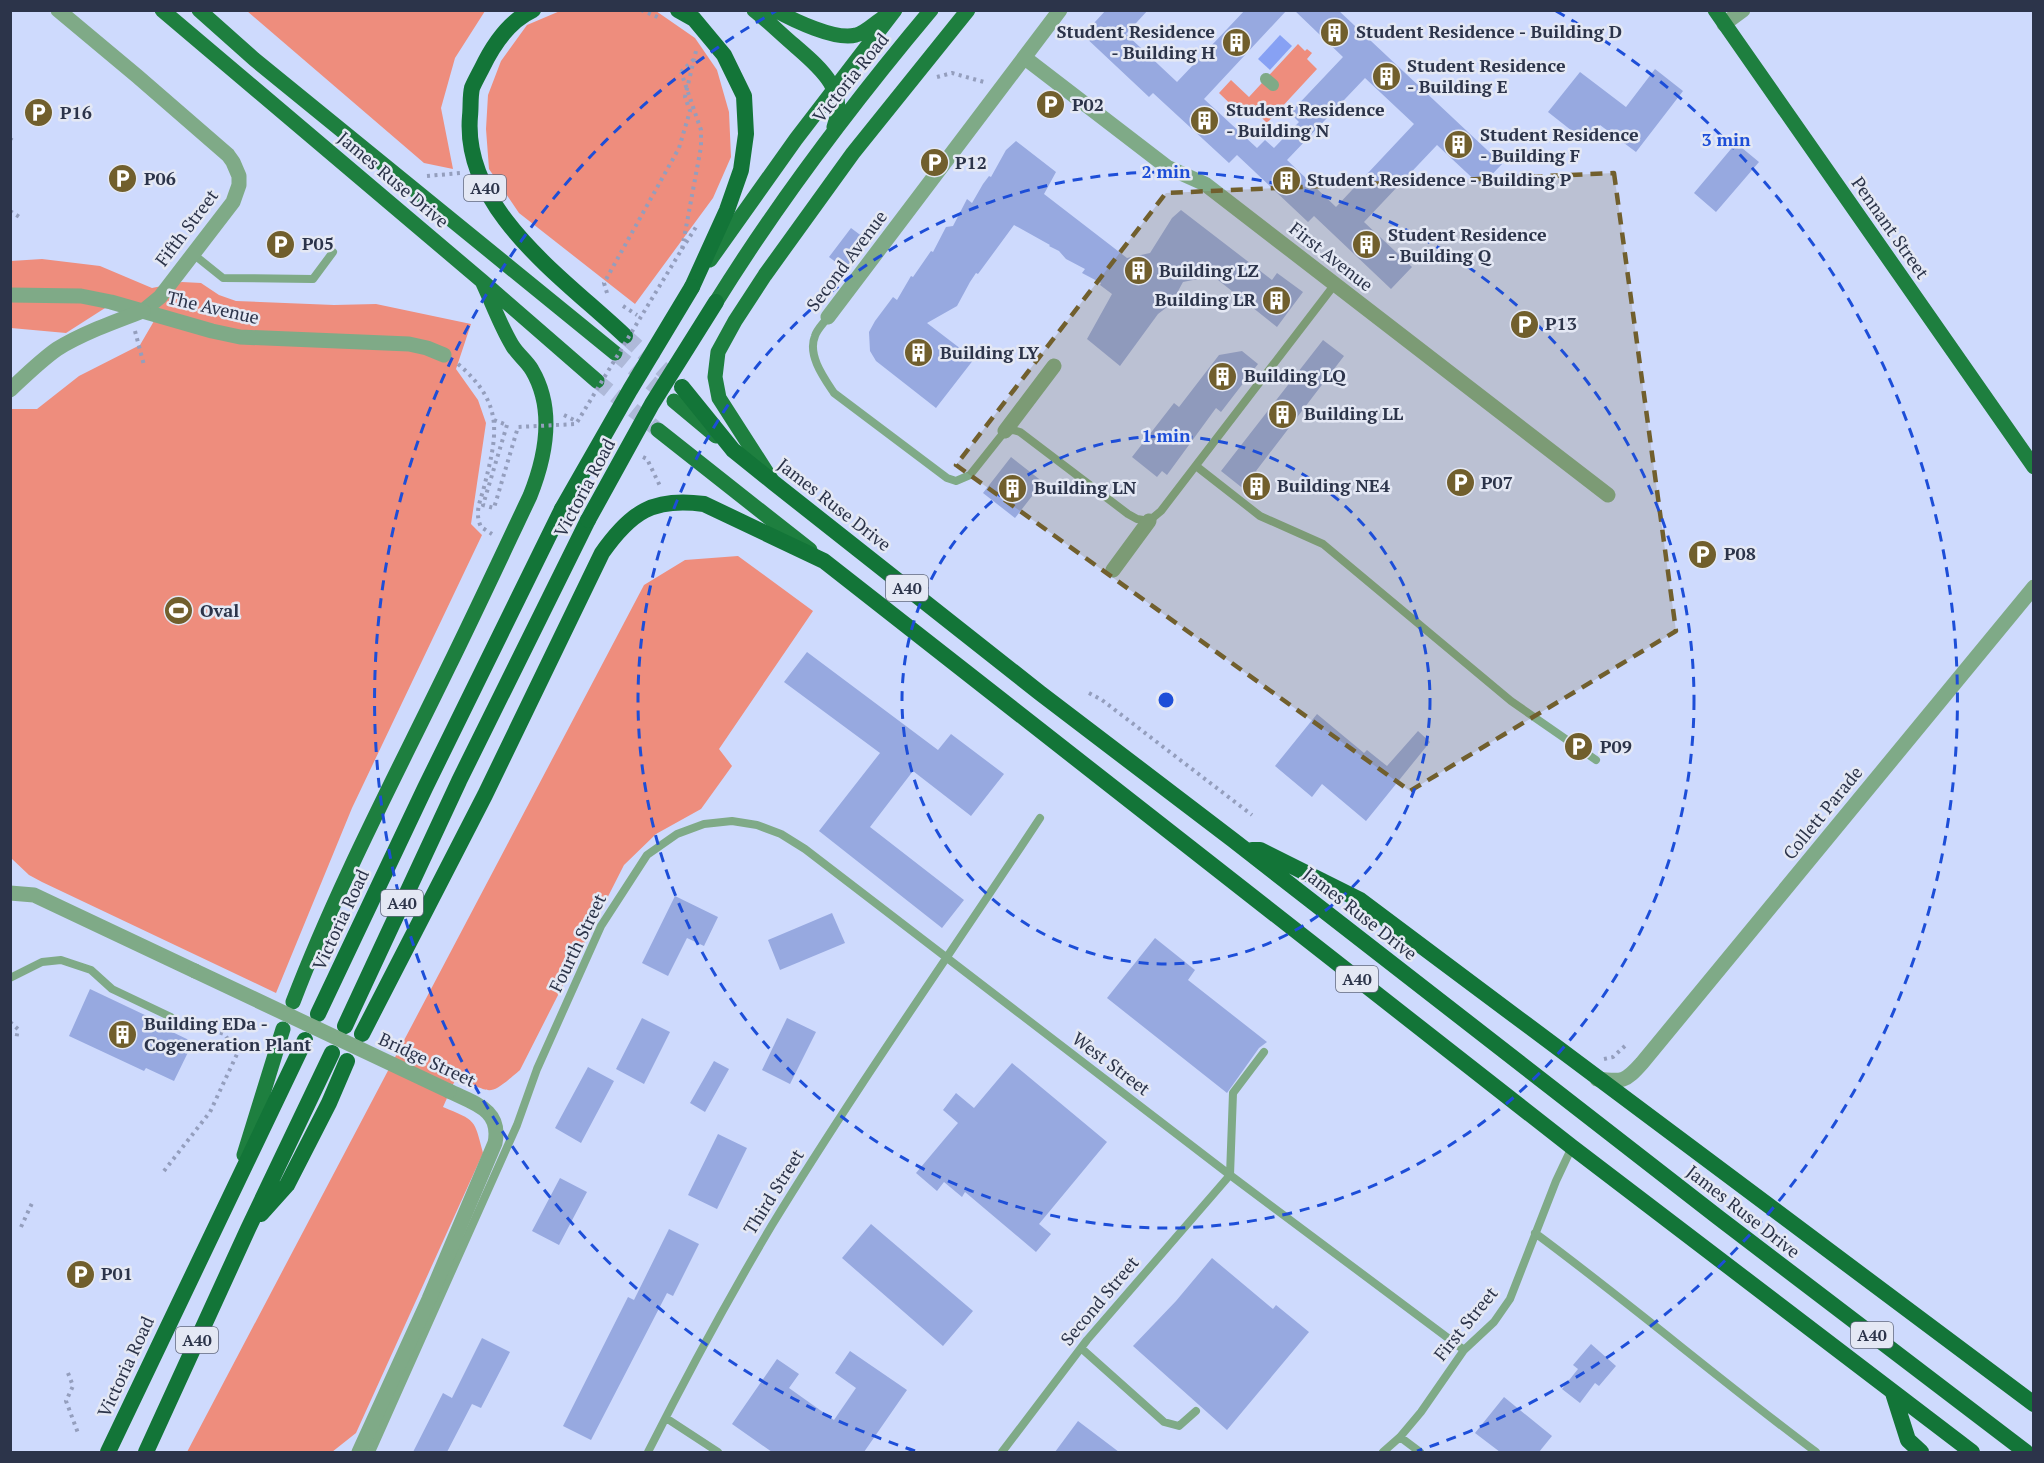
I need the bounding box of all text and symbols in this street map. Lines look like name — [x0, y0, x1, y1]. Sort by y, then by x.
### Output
building icon: Student Residence - Building D — [1319, 16, 1351, 48]
place label: Student Residence - Building H — [1056, 19, 1215, 64]
place label: Student Residence - Building D — [1356, 19, 1622, 43]
building icon: Student Residence - Building H — [1220, 26, 1252, 58]
street label: Victoria Road — [807, 28, 894, 127]
place label: Student Residence - Building E — [1407, 53, 1566, 98]
building icon: Student Residence - Building E — [1370, 60, 1402, 92]
parking icon: P02 — [1035, 89, 1067, 121]
place label: P02 — [1072, 92, 1104, 116]
parking icon: P16 — [23, 97, 55, 129]
place label: Student Residence - Building N — [1226, 97, 1385, 142]
place label: P16 — [60, 100, 92, 124]
building icon: Student Residence - Building N — [1189, 104, 1221, 136]
place label: Student Residence - Building F — [1480, 122, 1639, 167]
street label: James Ruse Drive — [333, 126, 454, 233]
text: 3 min — [1701, 127, 1751, 151]
building icon: Student Residence - Building F — [1443, 129, 1475, 161]
parking icon: P12 — [918, 147, 950, 179]
place label: P12 — [955, 150, 987, 174]
text: 2 min — [1141, 159, 1191, 183]
parking icon: P06 — [107, 163, 139, 195]
building icon: Student Residence - Building P — [1270, 164, 1302, 196]
place label: P06 — [144, 166, 176, 190]
place label: Student Residence - Building P — [1307, 167, 1572, 191]
street label: Pennant Street — [1847, 172, 1935, 284]
road number: A40 — [464, 175, 506, 201]
street label: Fifth Street — [149, 184, 223, 271]
street label: Second Avenue — [800, 205, 892, 316]
street label: First Avenue — [1285, 216, 1378, 296]
place label: Student Residence - Building Q — [1388, 222, 1547, 267]
parking icon: P05 — [265, 228, 297, 260]
building icon: Student Residence - Building Q — [1351, 229, 1383, 261]
place label: P05 — [302, 231, 334, 255]
building icon: Building LZ — [1122, 255, 1154, 287]
place label: Building LZ — [1159, 258, 1259, 282]
building icon: Building LR — [1261, 284, 1293, 316]
street label: The Avenue — [165, 285, 262, 329]
place label: Building LR — [1155, 287, 1256, 311]
parking icon: P13 — [1508, 308, 1540, 340]
place label: P13 — [1545, 311, 1577, 335]
building icon: Building LY — [903, 337, 935, 369]
place label: Building LY — [940, 340, 1040, 364]
building icon: Building LQ — [1207, 360, 1239, 392]
place label: Building LQ — [1244, 363, 1346, 387]
building icon: Building LL — [1267, 398, 1299, 430]
place label: Building LL — [1304, 401, 1404, 425]
text: 1 min — [1141, 423, 1191, 447]
street label: Victoria Road — [548, 434, 620, 541]
street label: James Ruse Drive — [773, 452, 896, 556]
parking icon: P07 — [1444, 467, 1476, 499]
building icon: Building NE4 — [1240, 470, 1272, 502]
place label: P07 — [1481, 470, 1513, 494]
building icon: Building LN — [997, 472, 1029, 504]
place label: Building NE4 — [1277, 473, 1391, 497]
place label: Building LN — [1034, 475, 1137, 499]
parking icon: P08 — [1687, 538, 1719, 570]
place label: P08 — [1724, 541, 1756, 565]
road number: A40 — [886, 575, 928, 601]
sports icon: Oval — [163, 595, 195, 627]
place label: Oval — [200, 598, 239, 622]
centre of rings — [1156, 690, 1176, 710]
parking icon: P09 — [1563, 731, 1595, 763]
place label: P09 — [1600, 734, 1632, 758]
street label: Collett Parade — [1777, 761, 1867, 864]
street label: James Ruse Drive — [1299, 861, 1422, 965]
street label: Victoria Road — [306, 865, 374, 974]
street label: Fourth Street — [543, 889, 611, 996]
road number: A40 — [381, 890, 423, 916]
road number: A40 — [1336, 966, 1378, 992]
place label: Building EDa - Cogeneration Plant — [144, 1011, 312, 1056]
building icon: Building EDa - Cogeneration Plant — [107, 1018, 139, 1050]
street label: Bridge Street — [375, 1026, 480, 1092]
street label: West Street — [1068, 1026, 1156, 1101]
street label: Third Street — [737, 1144, 809, 1239]
street label: James Ruse Drive — [1682, 1159, 1805, 1263]
street label: Second Street — [1055, 1250, 1144, 1350]
parking icon: P01 — [64, 1258, 96, 1290]
place label: P01 — [101, 1261, 133, 1285]
street label: First Street — [1428, 1281, 1503, 1366]
street label: Victoria Road — [91, 1312, 159, 1421]
road number: A40 — [1851, 1322, 1893, 1348]
road number: A40 — [176, 1327, 218, 1353]

